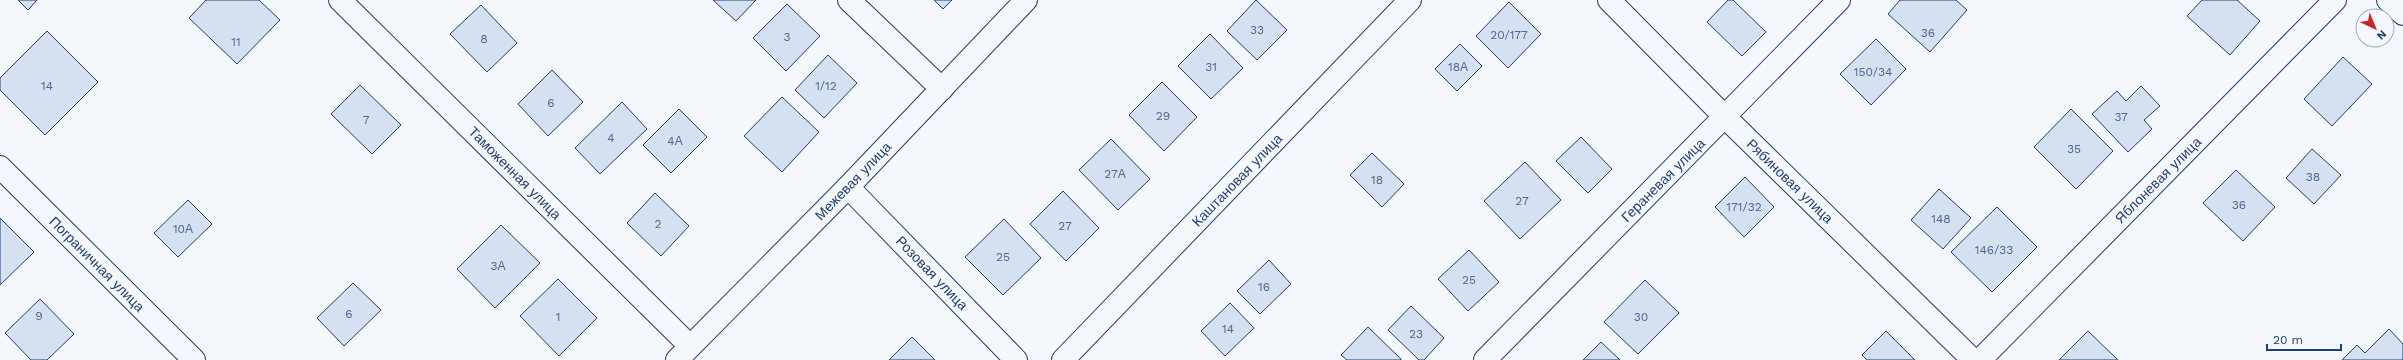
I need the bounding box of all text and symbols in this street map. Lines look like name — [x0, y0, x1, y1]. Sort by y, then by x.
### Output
north arrow — [2355, 8, 2395, 48]
house number: 33 — [1250, 23, 1264, 37]
house number: 36 — [1921, 26, 1935, 40]
text: N — [2374, 27, 2389, 42]
house number: 20/177 — [1490, 28, 1528, 42]
house number: 3 — [784, 30, 791, 44]
house number: 8 — [480, 32, 488, 46]
house number: 11 — [231, 35, 241, 49]
house number: 31 — [1205, 60, 1217, 74]
house number: 18А — [1448, 60, 1468, 74]
house number: 150/34 — [1854, 65, 1892, 79]
house number: 14 — [41, 79, 53, 93]
house number: 1/12 — [815, 79, 837, 93]
house number: 6 — [547, 96, 555, 110]
house number: 29 — [1156, 109, 1170, 123]
house number: 37 — [2114, 110, 2128, 124]
house number: 7 — [363, 113, 370, 127]
street label: Таможенная улица — [465, 123, 565, 223]
street label: Каштановая улица — [1189, 130, 1285, 230]
house number: 4 — [607, 131, 615, 145]
house number: 4А — [667, 134, 683, 148]
street label: Яблоневая улица — [2112, 134, 2204, 226]
street label: Гераневая улица — [1618, 135, 1708, 225]
street label: Рябиновая улица — [1744, 136, 1837, 226]
street label: Межевая улица — [812, 138, 895, 223]
house number: 35 — [2067, 142, 2081, 156]
house number: 27А — [1104, 167, 1126, 181]
house number: 38 — [2306, 170, 2320, 184]
house number: 18 — [1371, 173, 1383, 187]
house number: 27 — [1515, 194, 1529, 208]
house number: 36 — [2232, 198, 2246, 212]
house number: 171/32 — [1726, 200, 1762, 214]
house number: 148 — [1931, 212, 1951, 226]
street label: Пограничная улица — [46, 213, 148, 315]
house number: 2 — [655, 217, 662, 231]
house number: 27 — [1058, 219, 1072, 233]
house number: 10А — [173, 222, 193, 236]
street label: Розовая улица — [893, 233, 971, 313]
house number: 146/33 — [1975, 243, 2013, 257]
house number: 25 — [996, 250, 1010, 264]
house number: 3А — [491, 259, 506, 273]
house number: 25 — [1462, 273, 1476, 287]
house number: 16 — [1258, 280, 1270, 294]
house number: 6 — [345, 307, 353, 321]
house number: 9 — [35, 309, 43, 323]
house number: 1 — [556, 310, 560, 324]
house number: 30 — [1634, 310, 1648, 324]
house number: 14 — [1222, 322, 1234, 336]
scale bar — [2267, 326, 2341, 352]
house number: 23 — [1409, 327, 1423, 341]
text: 20 m — [2273, 333, 2303, 347]

